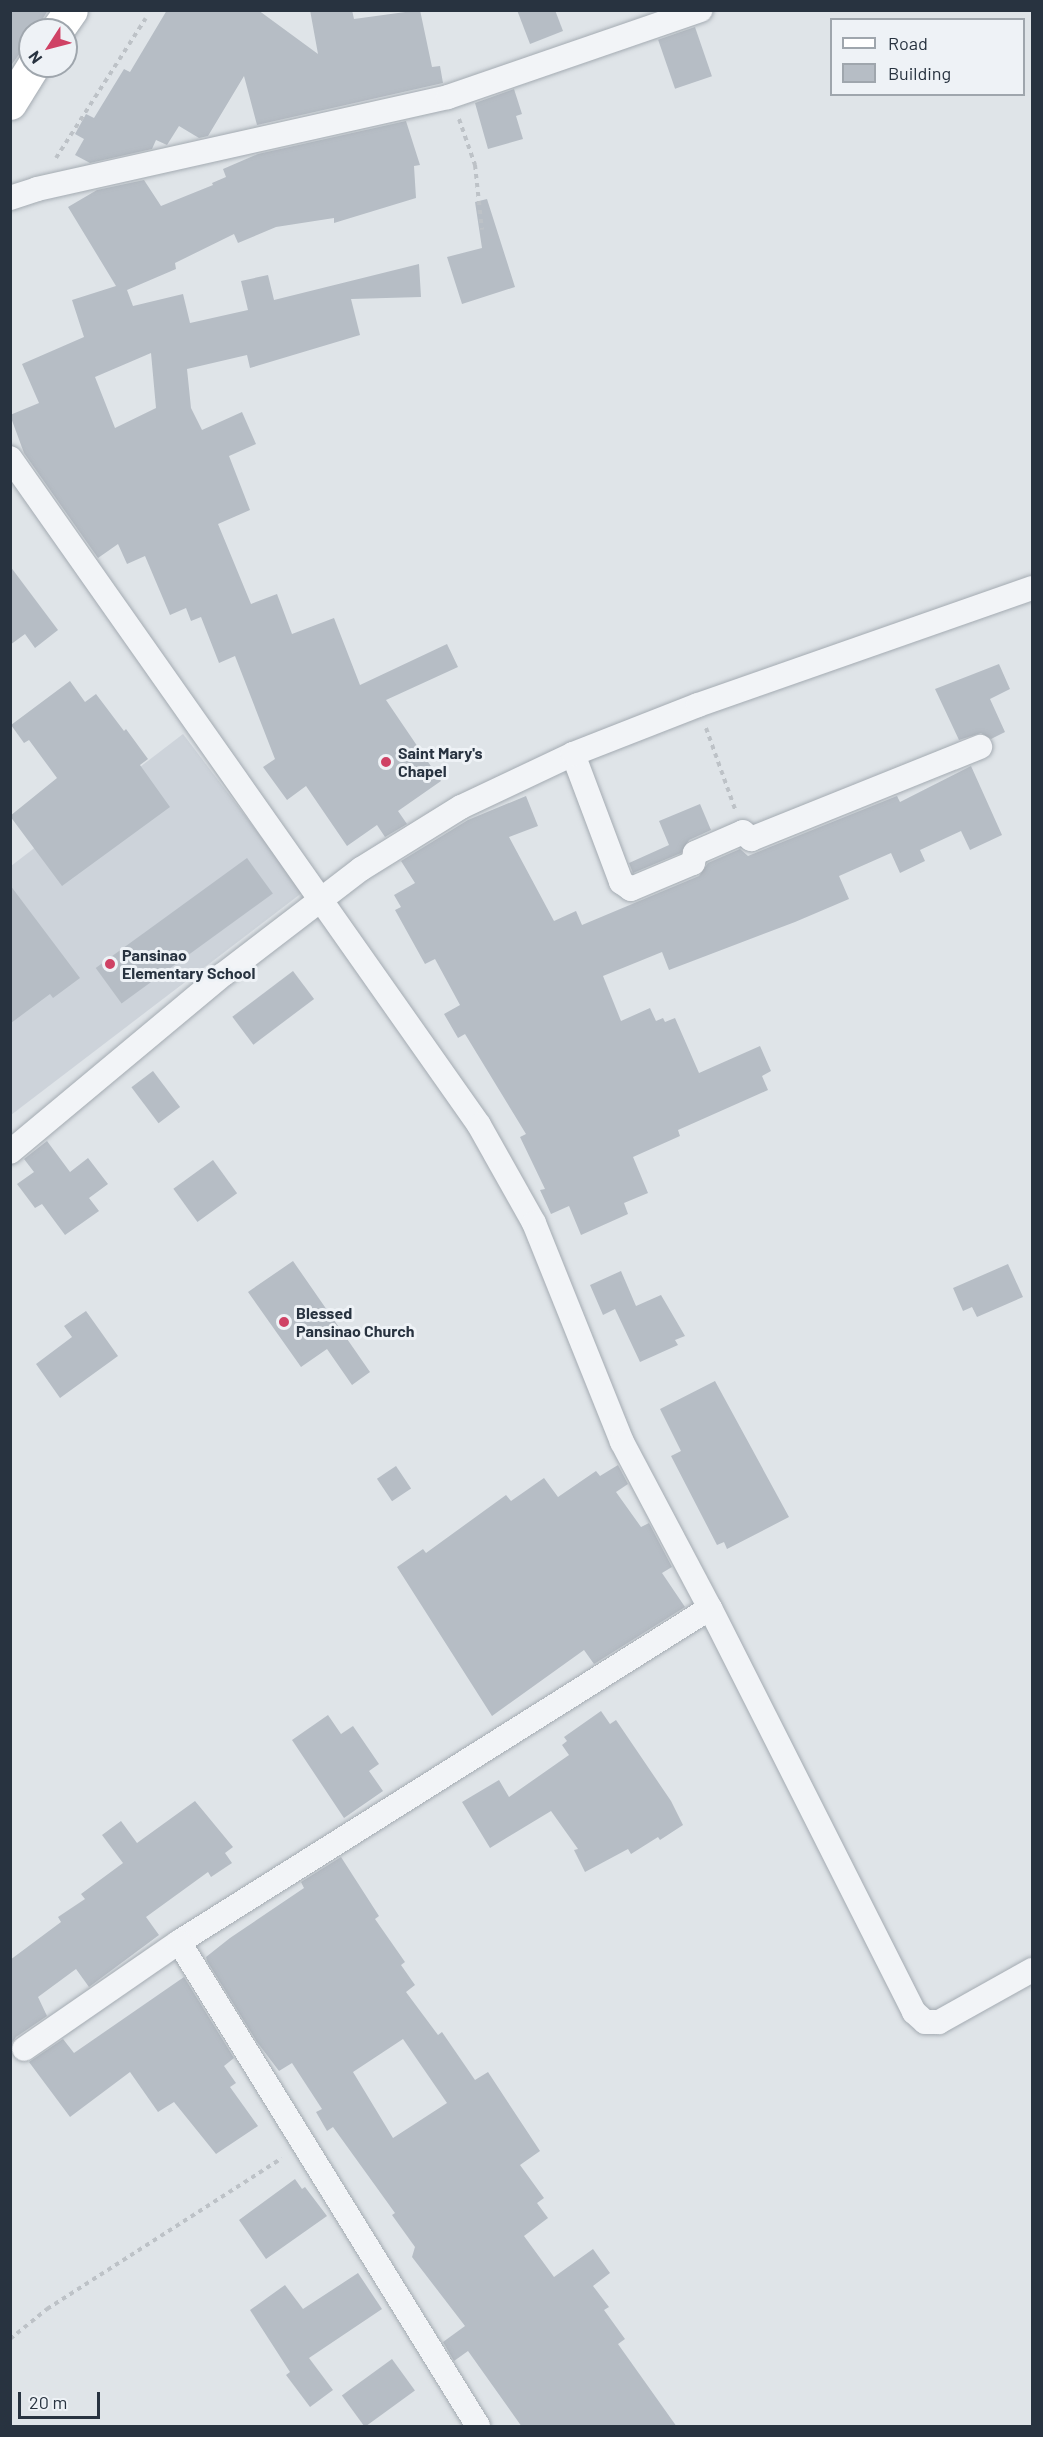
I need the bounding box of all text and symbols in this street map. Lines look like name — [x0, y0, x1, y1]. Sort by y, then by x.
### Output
north arrow — [18, 18, 78, 78]
legend — [830, 18, 1025, 96]
text: Road — [888, 32, 928, 54]
text: N — [24, 48, 45, 68]
text: Building — [888, 62, 951, 84]
place label: Saint Mary's Chapel — [398, 743, 483, 781]
marker: Saint Mary's Chapel — [379, 755, 393, 769]
place label: Pansinao Elementary School — [122, 945, 255, 983]
marker: Pansinao Elementary School — [103, 957, 117, 971]
place label: Blessed Pansinao Church — [296, 1303, 415, 1341]
marker: Blessed Pansinao Church — [277, 1315, 291, 1329]
scale bar — [21, 2380, 104, 2418]
text: 20 m — [29, 2391, 67, 2413]

